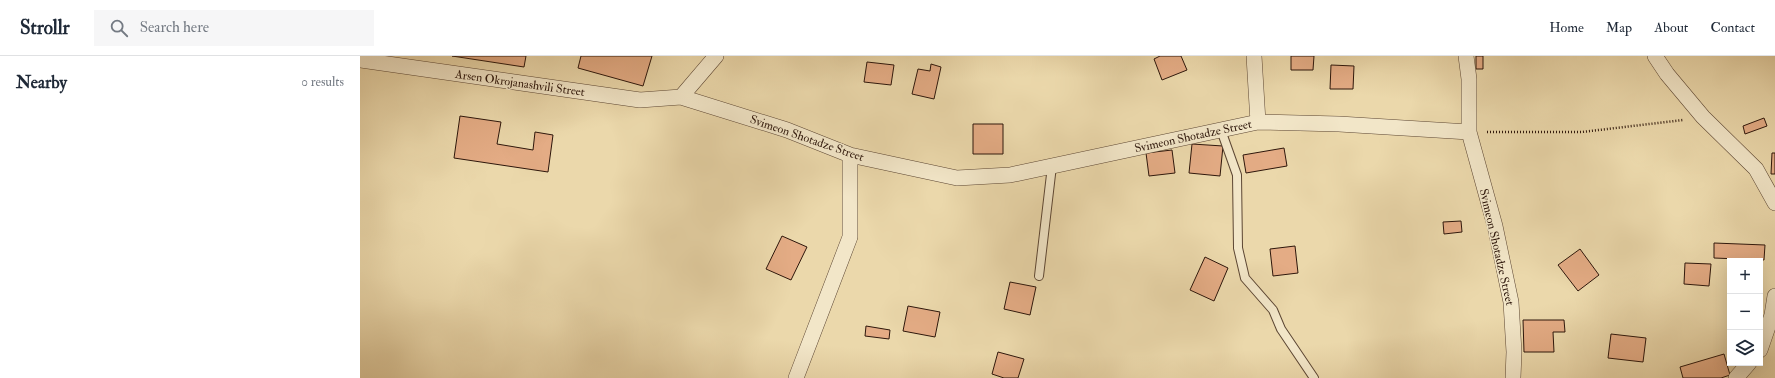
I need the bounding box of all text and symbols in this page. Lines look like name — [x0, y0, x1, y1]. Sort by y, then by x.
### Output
search box — [94, 10, 374, 46]
text: Strollr — [20, 16, 70, 40]
icon: search — [108, 17, 130, 39]
text: Search here — [140, 18, 209, 37]
text: Home — [1549, 19, 1584, 36]
text: Map — [1606, 19, 1632, 36]
text: About — [1654, 19, 1688, 36]
text: Contact — [1710, 19, 1755, 36]
street label: Arsen Okrojanashvili Street — [453, 67, 586, 100]
text: Nearby — [16, 72, 67, 93]
text: 0 results — [301, 74, 344, 90]
street label: Svimeon Shotadze Street — [748, 112, 866, 165]
street label: Svimeon Shotadze Street — [1133, 117, 1253, 156]
street label: Svimeon Shotadze Street — [1476, 187, 1517, 307]
map controls — [1727, 258, 1763, 366]
button: + — [1727, 258, 1763, 294]
button: − — [1727, 294, 1763, 330]
button: layers — [1727, 330, 1763, 366]

